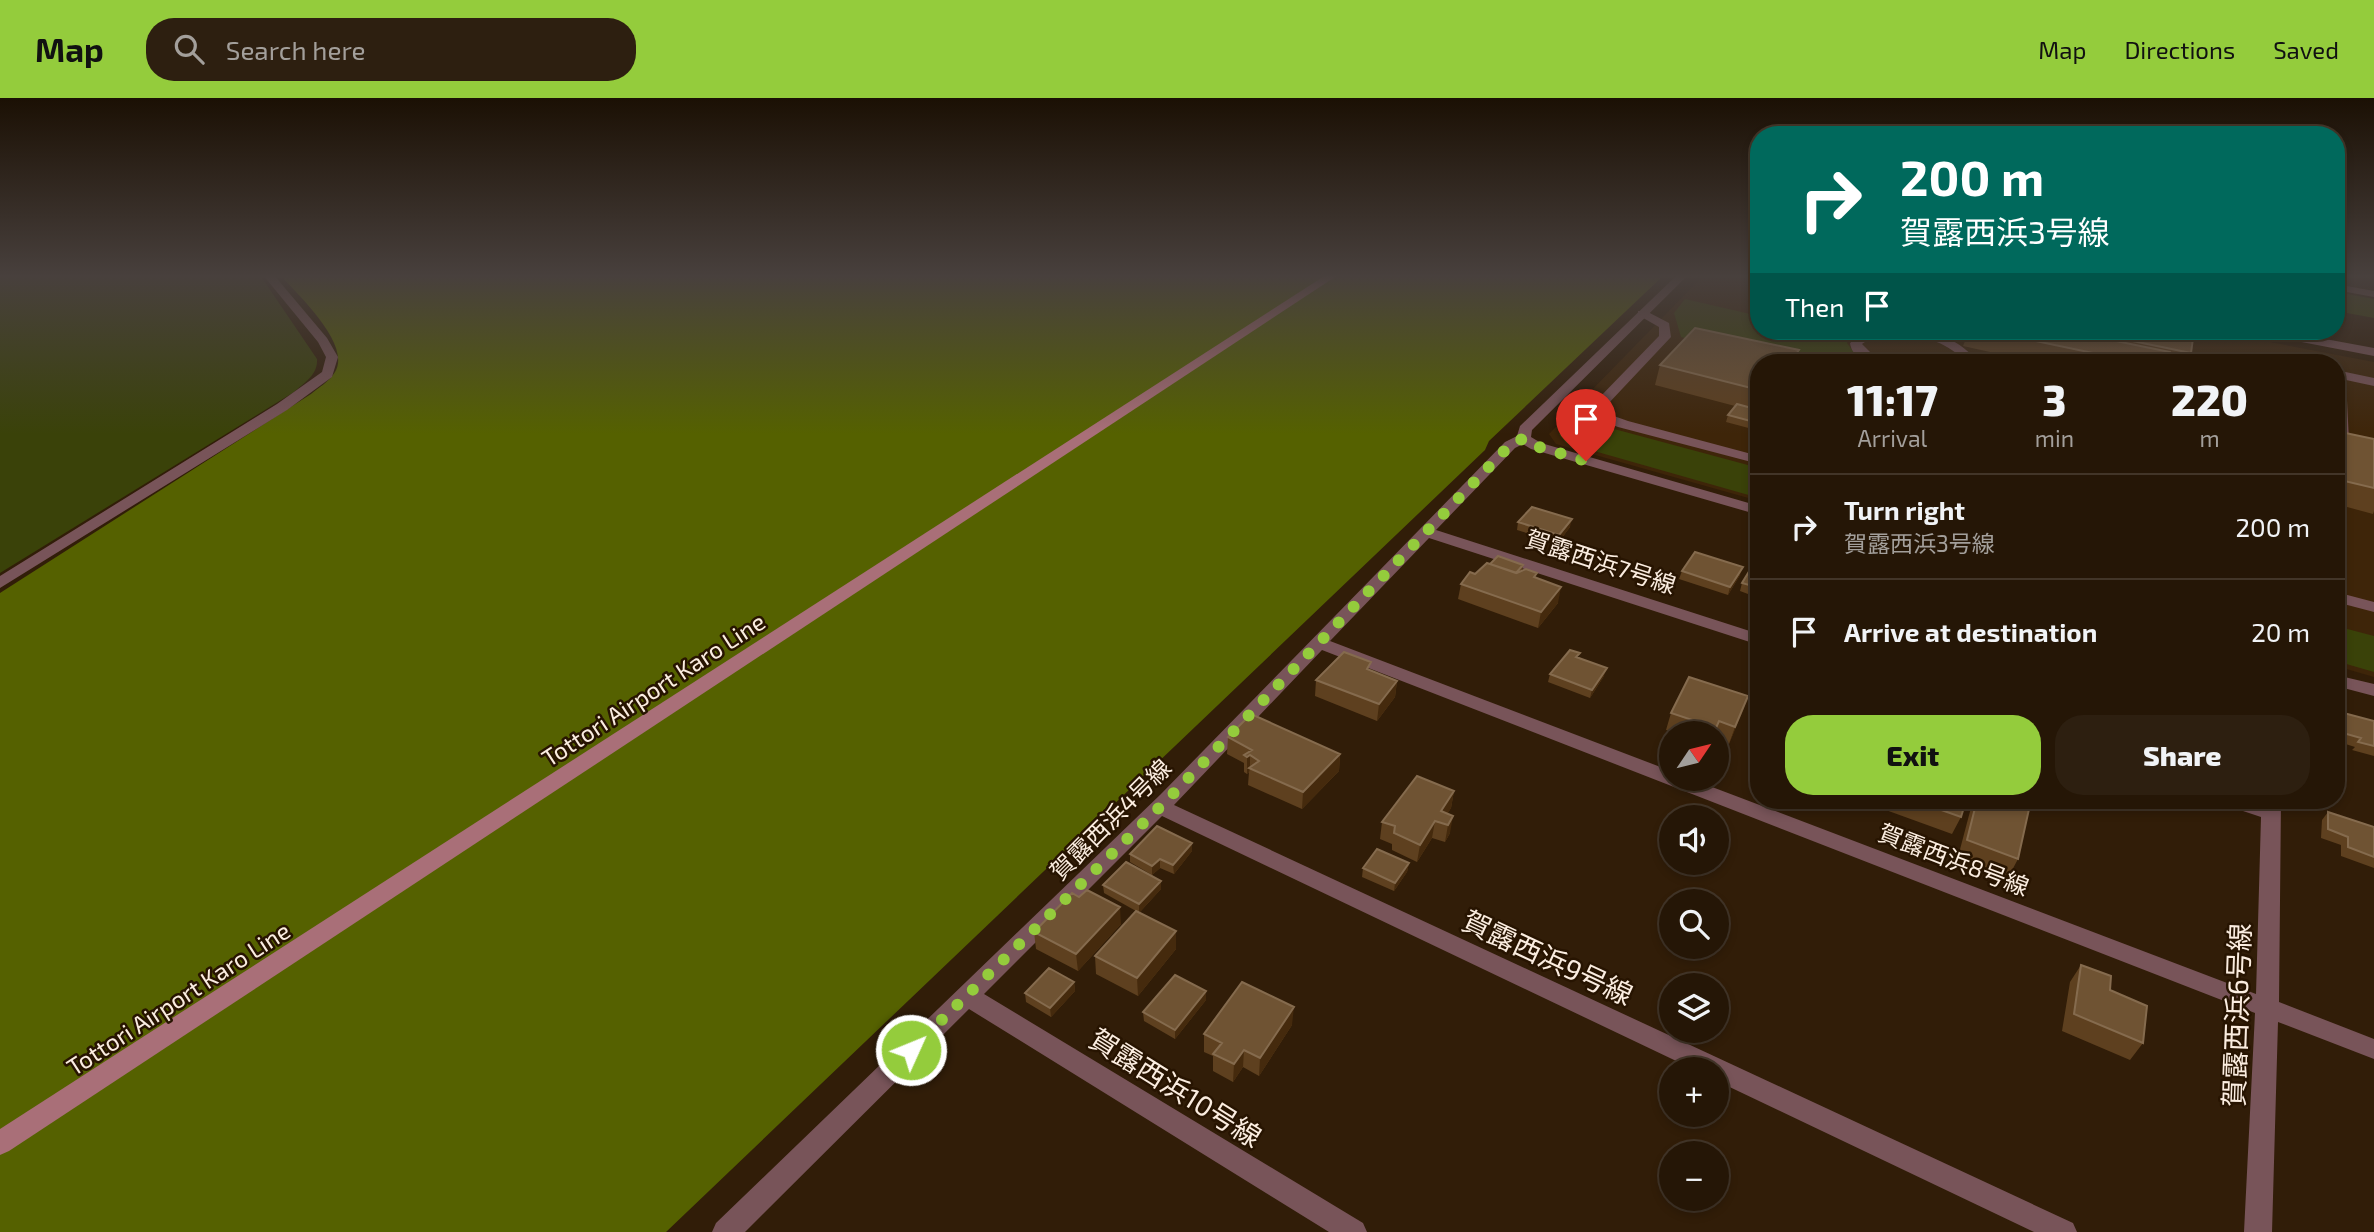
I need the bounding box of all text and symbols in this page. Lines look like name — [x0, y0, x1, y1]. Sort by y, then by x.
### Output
search box — [146, 18, 636, 81]
text: Map — [35, 29, 104, 69]
icon: search — [170, 30, 208, 68]
text: Search here — [226, 34, 365, 65]
text: Map — [2038, 35, 2086, 64]
text: Directions — [2124, 35, 2235, 64]
text: Saved — [2273, 35, 2339, 64]
text: 200 m — [1900, 147, 2044, 206]
icon: right — [1785, 154, 1876, 245]
text: 賀露西浜3号線 — [1900, 212, 2110, 250]
icon: arrive — [1858, 287, 1896, 325]
text: Then — [1785, 291, 1844, 322]
text: 11:17 — [1847, 374, 1938, 424]
text: 3 — [2042, 374, 2066, 424]
text: 220 — [2171, 374, 2248, 424]
pin — [1556, 389, 1616, 461]
icon: arrive — [1567, 400, 1605, 438]
text: Arrival — [1857, 424, 1927, 452]
text: min — [2035, 424, 2074, 452]
text: m — [2199, 424, 2220, 452]
text: Turn right — [1844, 494, 1965, 525]
icon: right — [1785, 508, 1823, 546]
text: 200 m — [2235, 511, 2310, 542]
street label: 賀露西浜7号線 — [1522, 523, 1680, 599]
text: 賀露西浜3号線 — [1844, 529, 1995, 557]
street label: Tottori Airport Karo Line — [536, 606, 770, 772]
icon: arrive — [1785, 613, 1823, 651]
text: Arrive at destination — [1844, 616, 2097, 647]
text: 20 m — [2251, 616, 2310, 647]
button: Exit — [1785, 715, 2041, 795]
button: Share — [2055, 715, 2310, 795]
north arrow — [1659, 721, 1729, 791]
map controls — [1659, 721, 1729, 1211]
street label: 賀露西浜4号線 — [1044, 753, 1176, 885]
button: sound — [1659, 805, 1729, 875]
street label: 賀露西浜8号線 — [1875, 817, 2033, 901]
button: search — [1659, 889, 1729, 959]
street label: 賀露西浜9号線 — [1457, 903, 1639, 1011]
street label: Tottori Airport Karo Line — [61, 915, 295, 1081]
street label: 賀露西浜6号線 — [2216, 922, 2256, 1108]
button: layers — [1659, 973, 1729, 1043]
position arrow — [874, 1013, 948, 1087]
street label: 賀露西浜10号線 — [1084, 1021, 1268, 1153]
button: + — [1659, 1057, 1729, 1127]
button: − — [1659, 1141, 1729, 1211]

